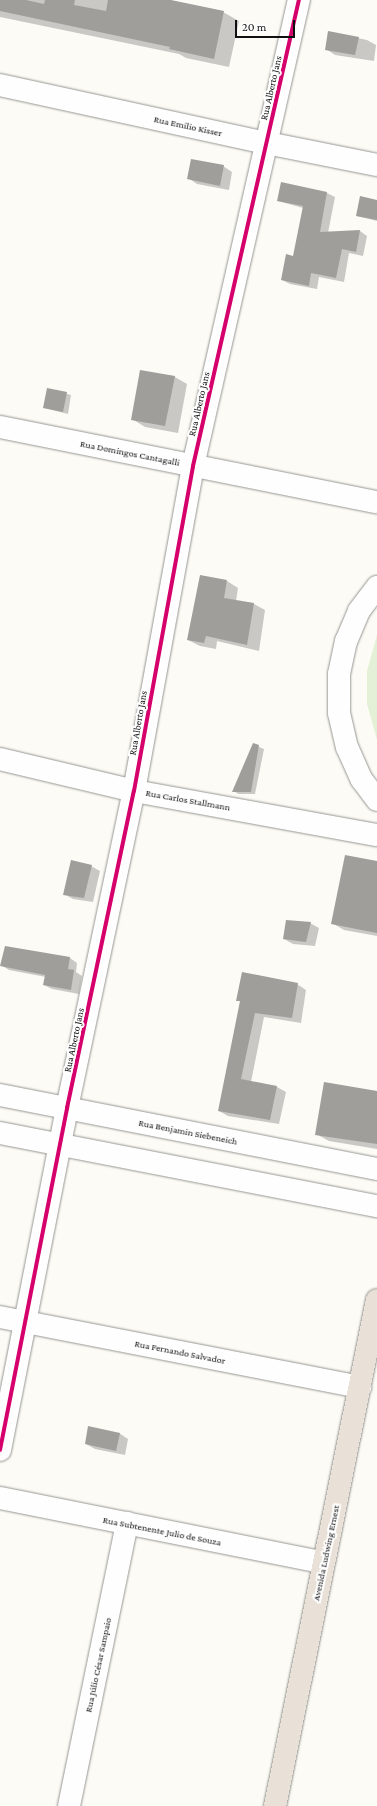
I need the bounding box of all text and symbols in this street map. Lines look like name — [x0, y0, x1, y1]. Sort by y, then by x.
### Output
scale bar — [237, 12, 297, 38]
text: 20 m — [242, 20, 266, 34]
street label: Rua Alberto Jans — [258, 55, 284, 121]
street label: Rua Emilio Kisser — [153, 113, 223, 139]
street label: Rua Alberto Jans — [186, 371, 212, 437]
street label: Rua Domingos Cantagalli — [79, 437, 181, 469]
street label: Rua Alberto Jans — [126, 690, 150, 756]
street label: Rua Carlos Stallmann — [145, 787, 231, 813]
street label: Rua Alberto Jans — [61, 1007, 87, 1073]
street label: Rua Benjamin Siebeneich — [138, 1117, 238, 1147]
street label: Rua Fernando Salvador — [134, 1337, 226, 1367]
street label: Avenida Ludwing Ernest — [310, 1504, 342, 1602]
street label: Rua Subtenente Julio de Souza — [102, 1514, 222, 1548]
street label: Rua Júlio César Sampaio — [82, 1616, 114, 1714]

